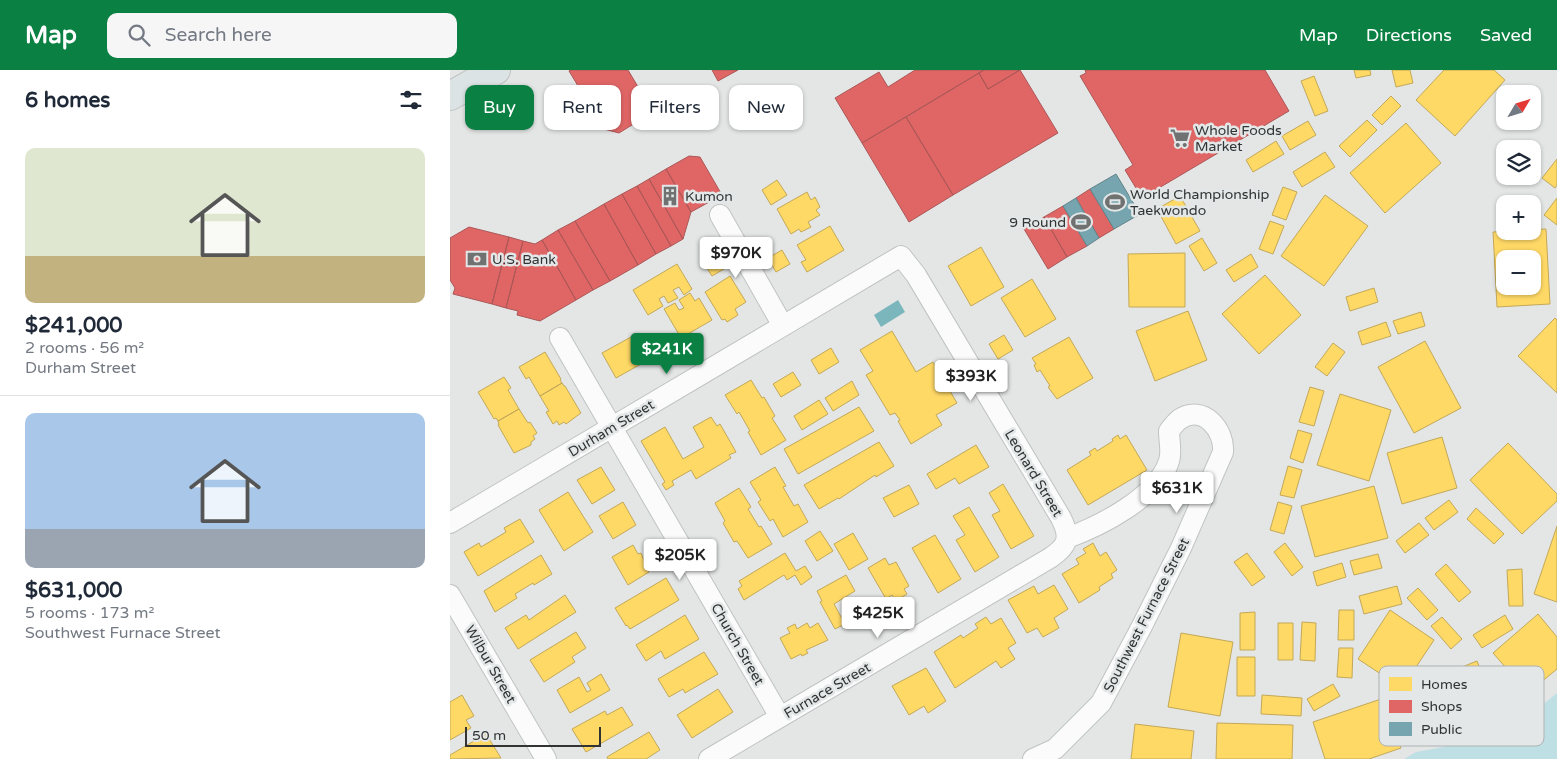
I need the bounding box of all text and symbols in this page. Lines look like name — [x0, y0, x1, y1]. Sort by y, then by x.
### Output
search box — [107, 13, 457, 58]
text: Map — [25, 21, 77, 50]
icon: search — [125, 21, 153, 49]
text: Search here — [165, 24, 272, 46]
text: Map — [1299, 24, 1338, 46]
text: Directions — [1366, 24, 1452, 46]
text: Saved — [1480, 24, 1532, 46]
chip: Buy — [465, 85, 534, 130]
chip: Rent — [544, 85, 621, 130]
chip: Filters — [631, 85, 719, 130]
chip: New — [729, 85, 803, 130]
north arrow — [1496, 85, 1541, 130]
map controls — [1496, 85, 1541, 295]
icon: filters — [397, 86, 425, 114]
text: 6 homes — [25, 88, 110, 113]
place label: Whole Foods Market — [1195, 122, 1282, 155]
supermarket icon: Whole Foods Market — [1169, 127, 1191, 149]
button: layers — [1496, 140, 1541, 185]
icon: home — [180, 180, 270, 270]
building icon: Kumon — [659, 185, 681, 207]
place label: World Championship Taekwondo — [1130, 186, 1269, 219]
place label: Kumon — [685, 188, 733, 205]
sports icon: World Championship Taekwondo — [1104, 191, 1126, 213]
button: + — [1496, 195, 1541, 240]
sports icon: 9 Round — [1070, 211, 1092, 233]
place label: 9 Round — [1009, 214, 1066, 231]
pin: $970K — [701, 236, 771, 279]
text: $970K — [711, 243, 761, 263]
bank icon: U.S. Bank — [466, 248, 488, 270]
button: − — [1496, 250, 1541, 295]
place label: U.S. Bank — [492, 251, 556, 268]
text: $241,000 — [25, 313, 123, 338]
pin: $241K — [632, 332, 702, 375]
text: 2 rooms · 56 m² — [25, 338, 144, 358]
text: $241K — [642, 339, 692, 359]
text: Durham Street — [25, 358, 136, 378]
pin: $393K — [936, 360, 1006, 402]
text: $393K — [946, 366, 996, 386]
street label: Durham Street — [565, 396, 658, 461]
street label: Leonard Street — [1001, 427, 1067, 520]
icon: home — [180, 446, 270, 536]
pin: $631K — [1142, 472, 1212, 514]
text: $631K — [1152, 478, 1202, 498]
street label: Southwest Furnace Street — [1100, 534, 1193, 695]
pin: $205K — [645, 538, 715, 581]
text: $205K — [655, 545, 705, 565]
text: $631,000 — [25, 578, 123, 603]
pin: $425K — [843, 596, 913, 639]
street label: Church Street — [707, 600, 768, 689]
text: 5 rooms · 173 m² — [25, 603, 154, 623]
text: $425K — [853, 603, 903, 623]
street label: Wilbur Street — [461, 622, 520, 707]
text: Southwest Furnace Street — [25, 623, 221, 643]
street label: Furnace Street — [781, 658, 874, 722]
legend — [1379, 666, 1544, 746]
text: Homes — [1421, 676, 1468, 693]
text: Shops — [1421, 698, 1462, 715]
text: Public — [1421, 721, 1462, 738]
scale bar — [465, 724, 601, 747]
text: 50 m — [472, 727, 506, 744]

